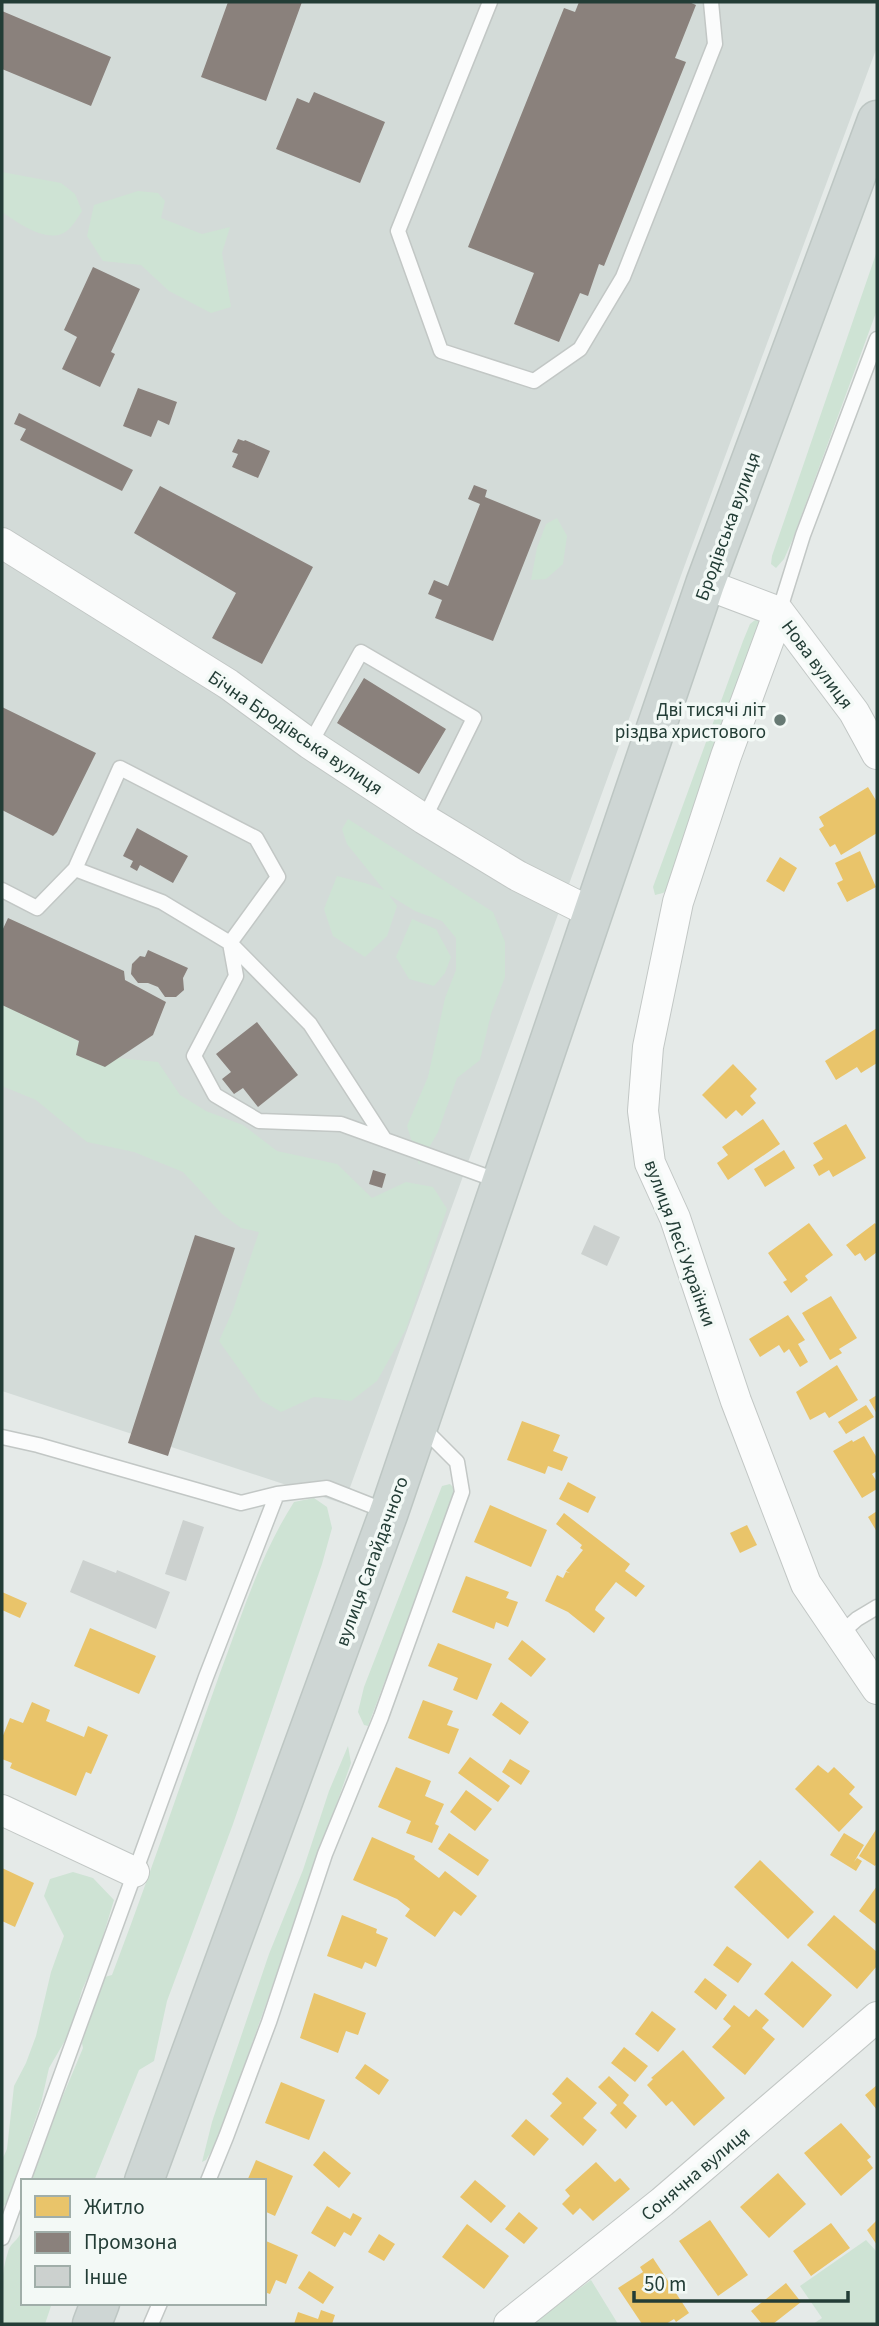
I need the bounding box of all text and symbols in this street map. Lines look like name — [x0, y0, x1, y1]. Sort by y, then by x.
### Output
street label: Бродівська вулиця — [689, 448, 768, 605]
street label: Нова вулиця — [774, 615, 859, 715]
street label: Бічна Бродівська вулиця — [202, 664, 388, 802]
place label: Дві тисячі літ різдва христового — [615, 697, 766, 746]
marker: Дві тисячі літ різдва христового — [772, 712, 788, 728]
street label: вулиця Лесі Українки — [637, 1156, 722, 1331]
street label: вулиця Сагайдачного — [329, 1473, 416, 1650]
street label: Сонячна вулиця — [636, 2120, 756, 2228]
legend — [21, 2179, 266, 2305]
text: Житло — [84, 2192, 145, 2222]
text: Промзона — [84, 2227, 177, 2257]
scale bar — [634, 2260, 848, 2304]
text: Інше — [84, 2262, 127, 2292]
text: 50 m — [644, 2269, 686, 2299]

